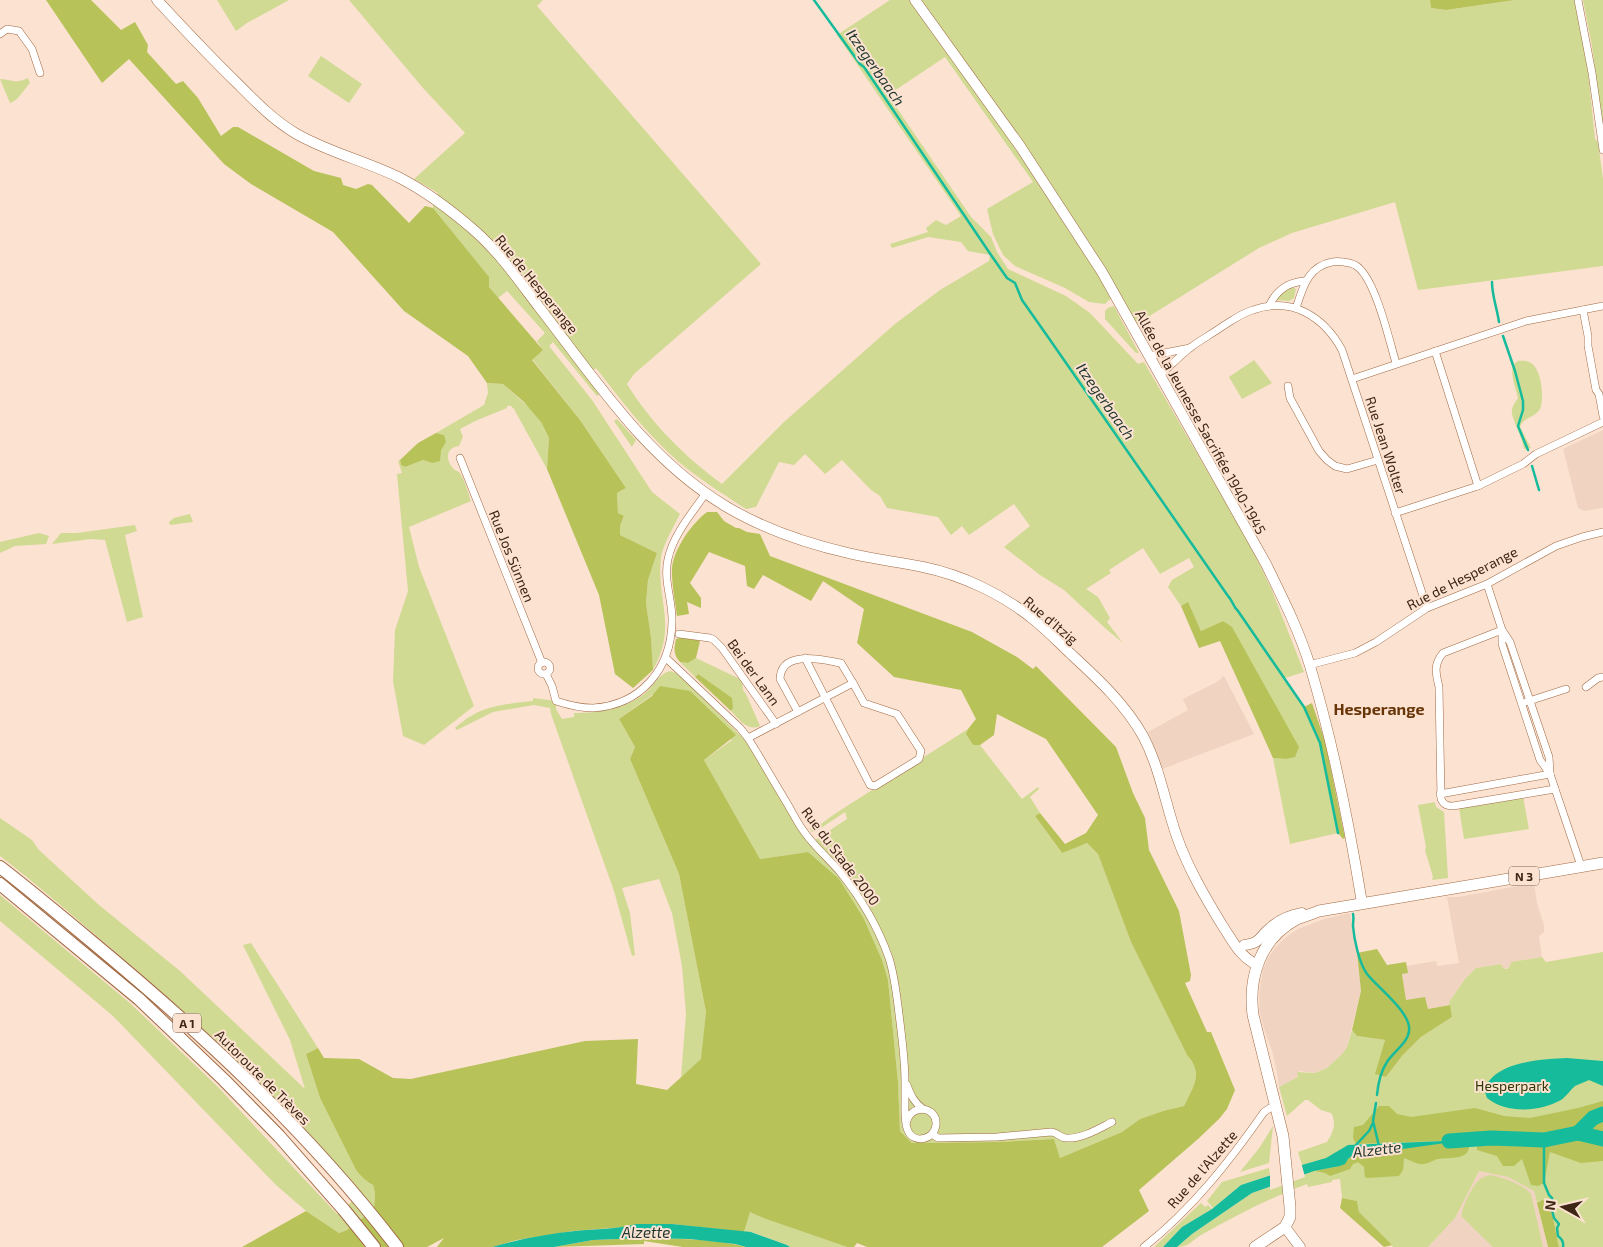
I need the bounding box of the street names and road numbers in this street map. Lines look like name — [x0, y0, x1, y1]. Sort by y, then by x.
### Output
street label: Rue de Hesperange — [492, 231, 582, 337]
street label: Allée de la Jeunesse Sacrifiée 1940-1945 — [1132, 307, 1270, 537]
street label: Rue Jean Wolter — [1362, 394, 1410, 496]
street label: Rue Jos Sünnen — [486, 508, 538, 604]
street label: Rue de Hesperange — [1404, 543, 1520, 613]
street label: Rue d'Itzig — [1020, 592, 1082, 648]
street label: Bei der Lann — [724, 635, 784, 709]
street label: Rue du Stade 2000 — [798, 803, 884, 909]
road number: N 3 — [1509, 866, 1539, 886]
road number: A 1 — [173, 1014, 201, 1032]
street label: Autoroute de Trèves — [212, 1026, 314, 1128]
street label: Rue de l'Alzette — [1163, 1126, 1241, 1212]

